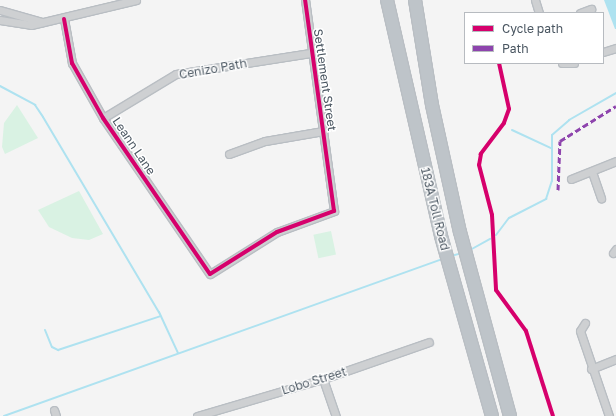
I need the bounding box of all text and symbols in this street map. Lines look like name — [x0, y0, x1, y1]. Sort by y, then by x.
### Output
legend — [464, 12, 604, 64]
text: Cycle path — [502, 21, 563, 36]
street label: Settlement Street — [311, 28, 339, 132]
text: Path — [502, 41, 529, 56]
street label: Cenizo Path — [178, 56, 248, 82]
street label: Leann Lane — [109, 114, 159, 178]
street label: 183A Toll Road — [418, 166, 452, 252]
street label: Lobo Street — [280, 364, 348, 398]

